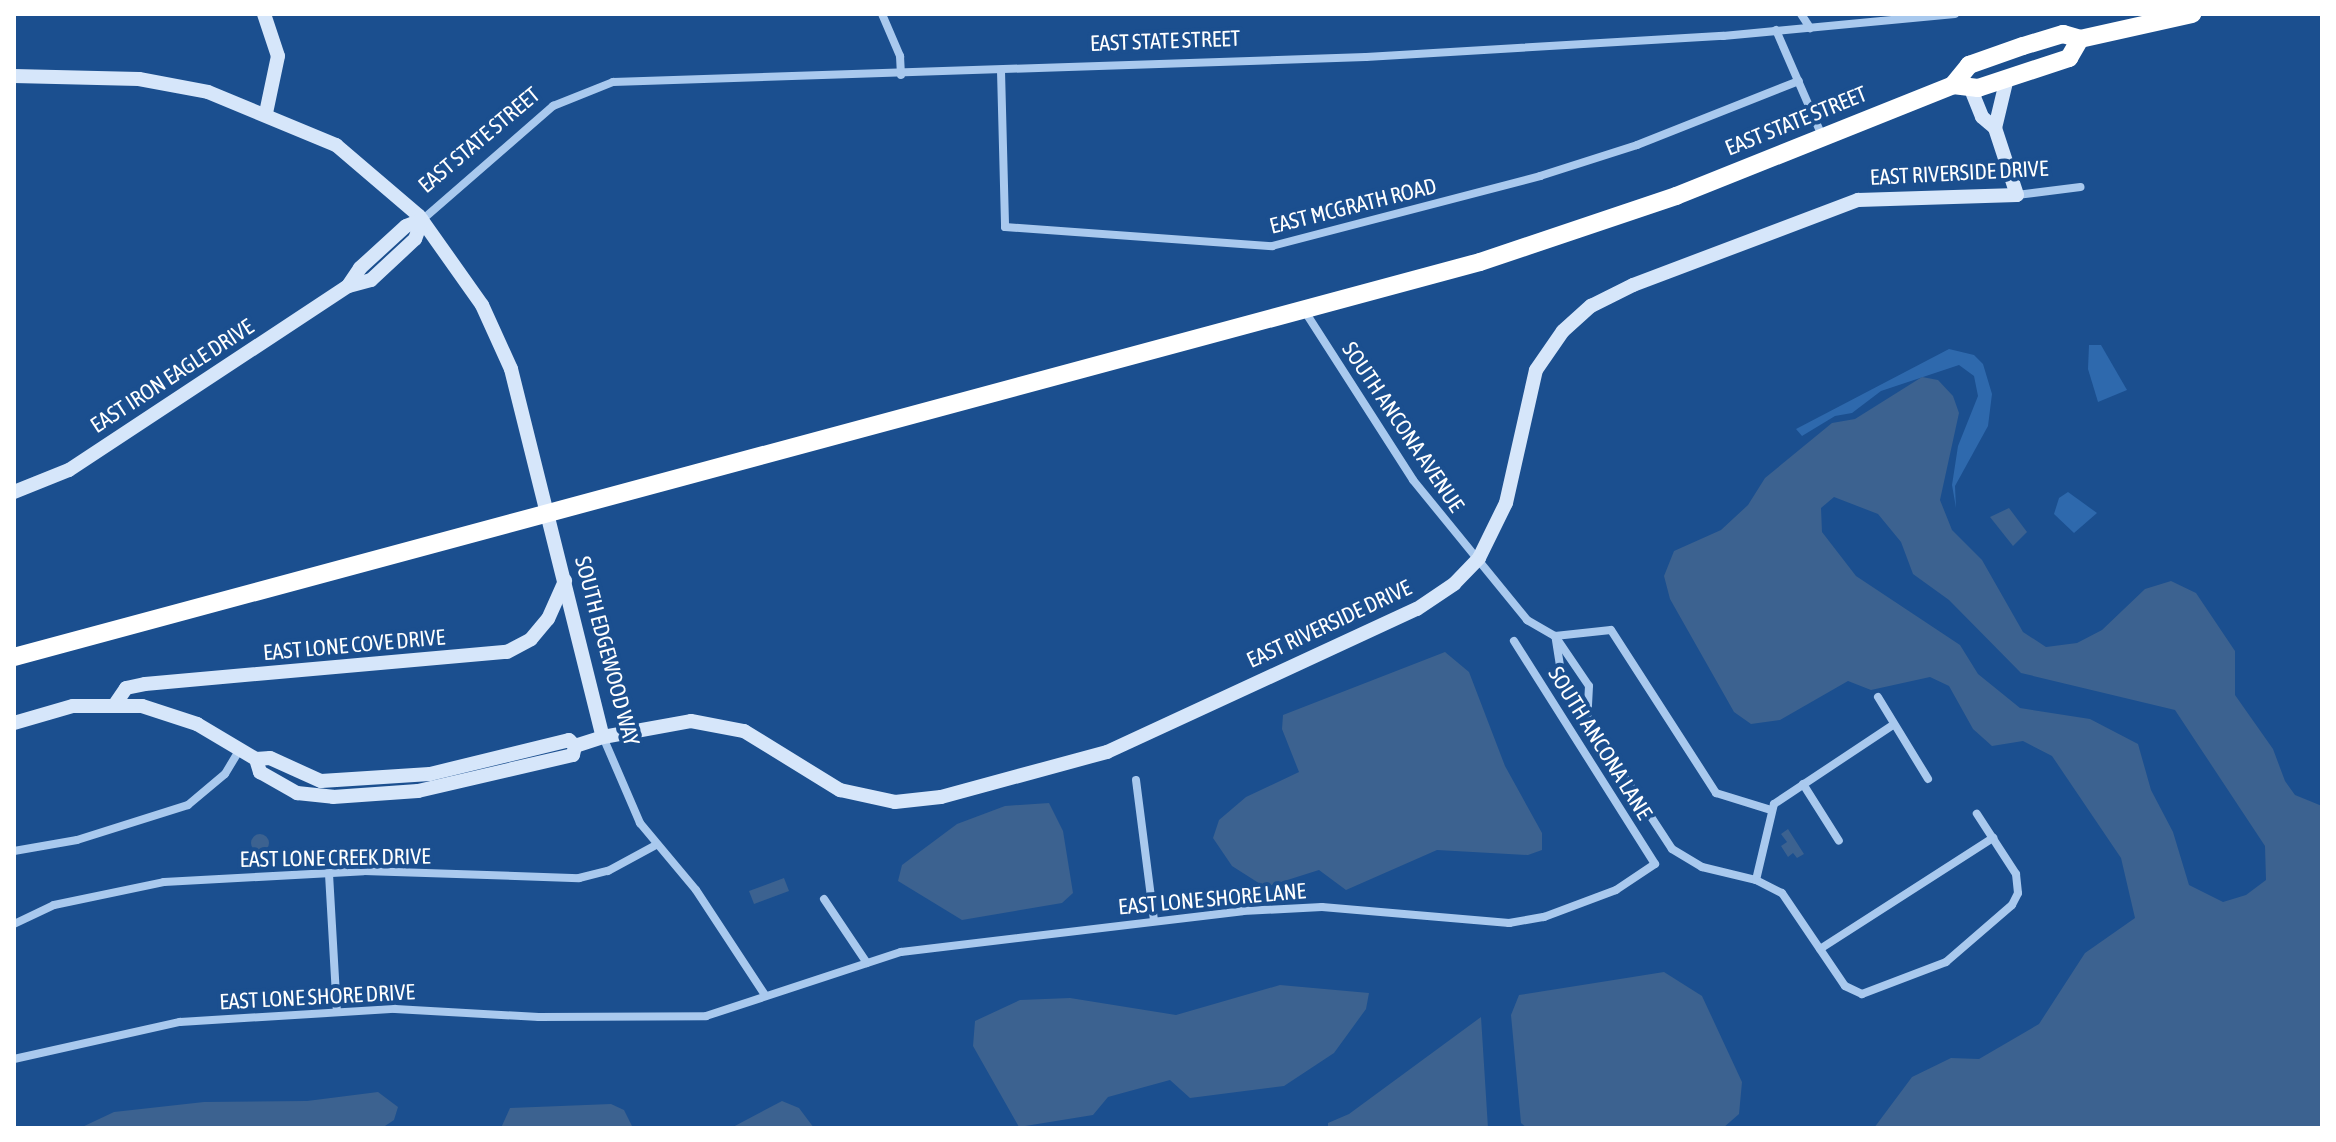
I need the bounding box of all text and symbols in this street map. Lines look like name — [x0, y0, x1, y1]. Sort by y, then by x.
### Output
street label: EAST STATE STREET — [1089, 25, 1241, 57]
street label: EAST STATE STREET — [1721, 81, 1871, 161]
street label: EAST STATE STREET — [413, 82, 545, 198]
street label: EAST RIVERSIDE DRIVE — [1869, 155, 2049, 191]
street label: EAST MCGRATH ROAD — [1267, 173, 1439, 239]
street label: EAST IRON EAGLE DRIVE — [86, 313, 258, 439]
street label: SOUTH ANCONA AVENUE — [1336, 337, 1470, 517]
street label: SOUTH EDGEWOOD WAY — [569, 553, 645, 749]
street label: EAST RIVERSIDE DRIVE — [1243, 574, 1415, 674]
street label: EAST LONE COVE DRIVE — [262, 624, 446, 666]
street label: SOUTH ANCONA LANE — [1542, 662, 1658, 824]
street label: EAST LONE CREEK DRIVE — [239, 843, 431, 873]
street label: EAST LONE SHORE LANE — [1117, 878, 1307, 920]
street label: EAST LONE SHORE DRIVE — [219, 979, 415, 1015]

